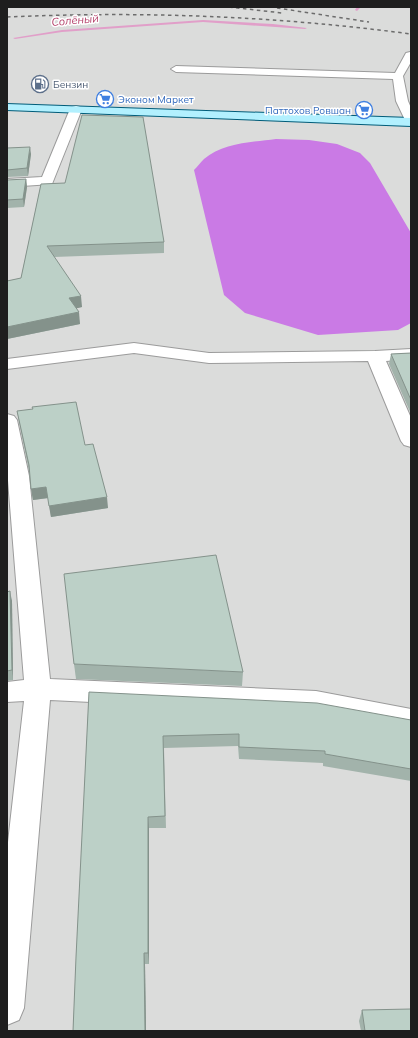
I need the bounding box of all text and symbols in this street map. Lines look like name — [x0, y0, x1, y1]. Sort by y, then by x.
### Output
water label: Солёный — [51, 11, 100, 29]
fuel station icon: Бензин — [30, 74, 50, 94]
place label: Бензин — [53, 78, 88, 91]
supermarket icon: Эконом Маркет — [95, 89, 115, 109]
place label: Эконом Маркет — [118, 93, 194, 106]
supermarket icon: Паттохов Ровшан — [354, 100, 374, 120]
place label: Паттохов Ровшан — [265, 104, 351, 117]

